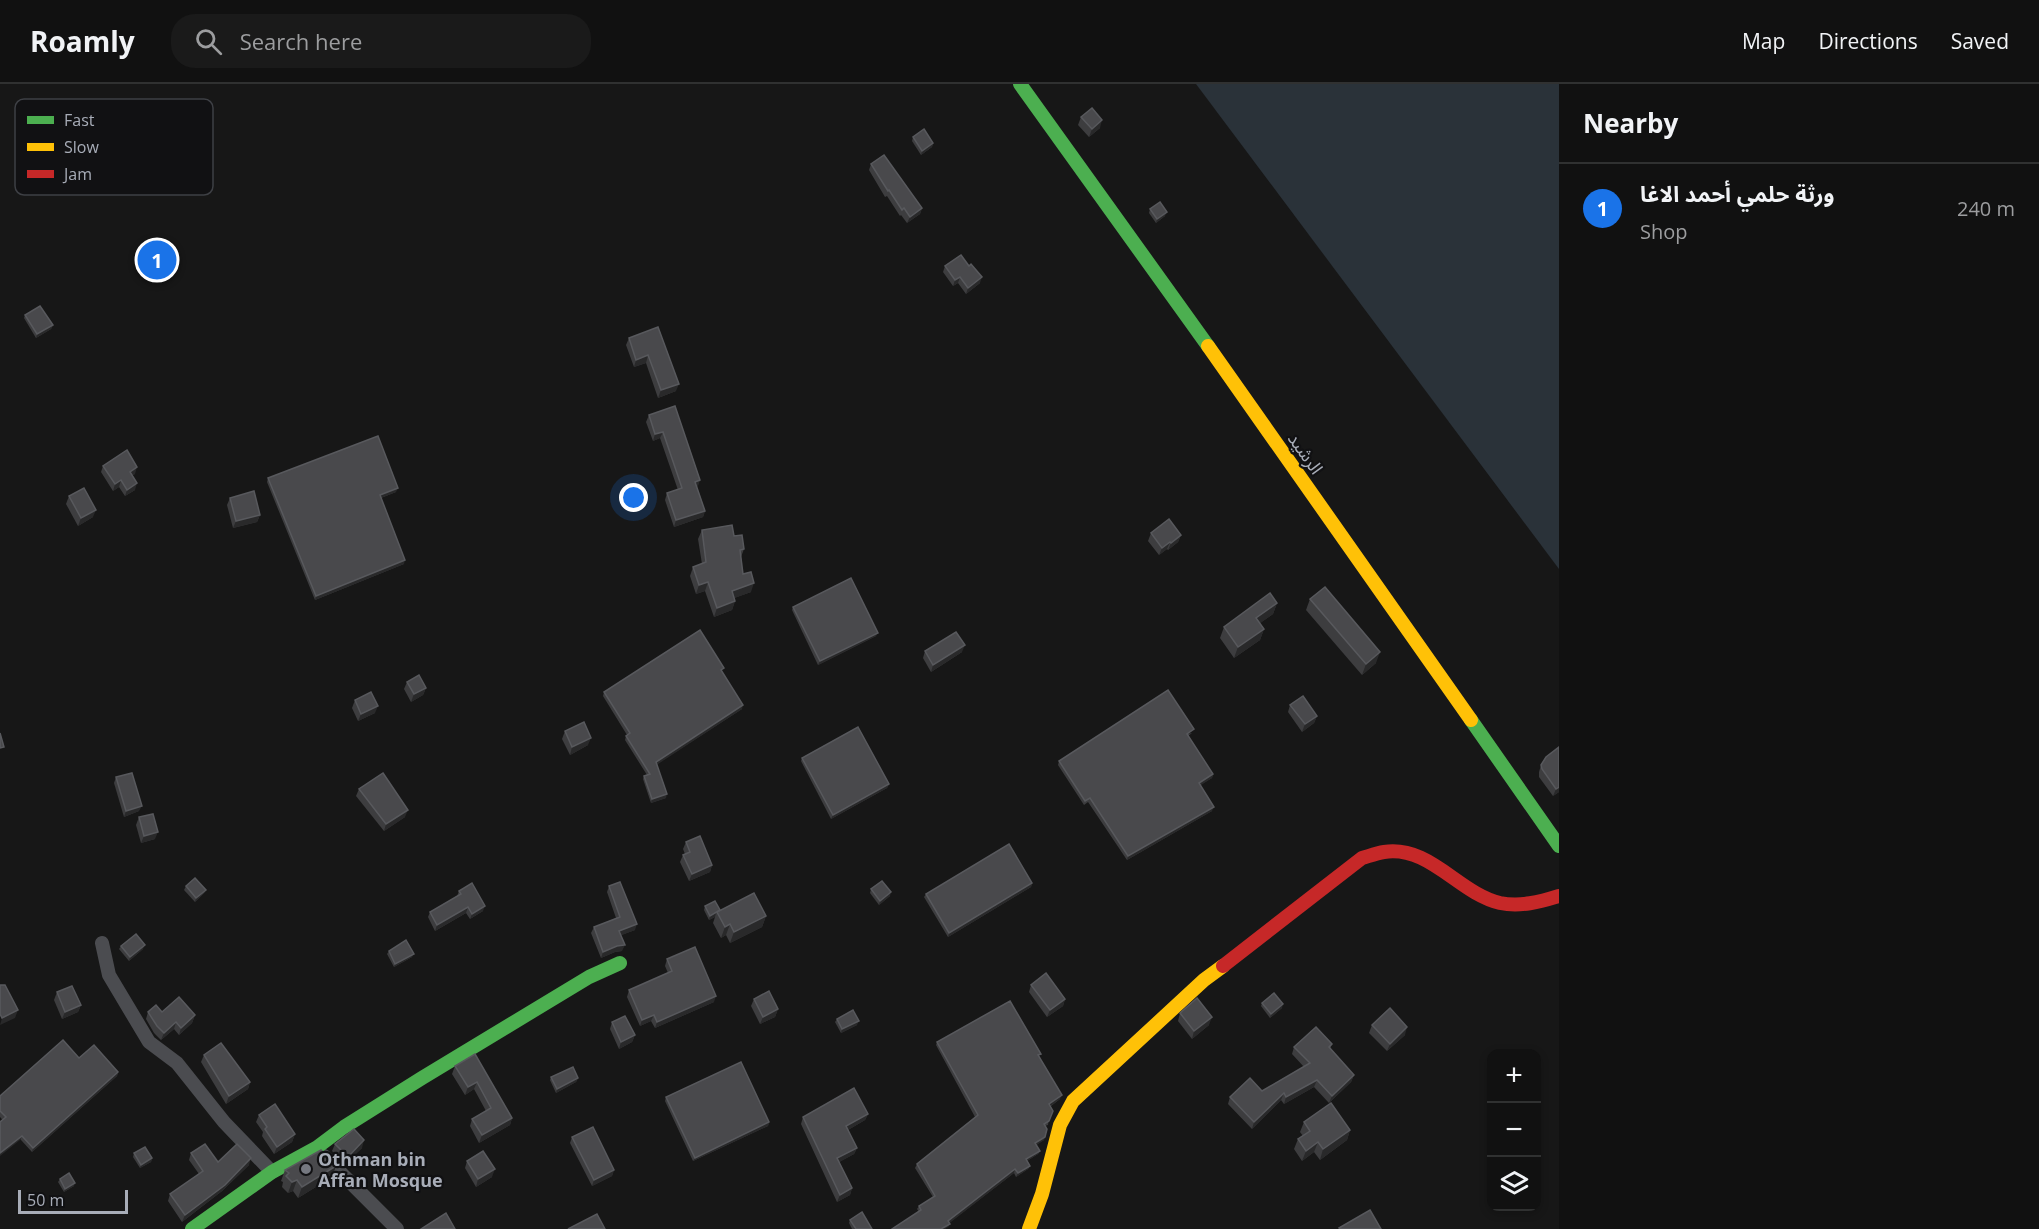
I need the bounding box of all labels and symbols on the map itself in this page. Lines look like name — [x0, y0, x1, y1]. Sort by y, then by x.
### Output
legend — [15, 99, 213, 195]
text: Fast — [64, 109, 95, 131]
text: Slow — [64, 136, 99, 158]
text: Jam — [62, 163, 92, 185]
pin: 1 — [138, 238, 176, 282]
street label: الرشيد — [1283, 427, 1329, 479]
your location — [619, 483, 648, 512]
place label: Othman bin Affan Mosque — [318, 1147, 443, 1192]
marker: Othman bin Affan Mosque — [299, 1162, 313, 1176]
scale bar — [18, 1187, 128, 1214]

